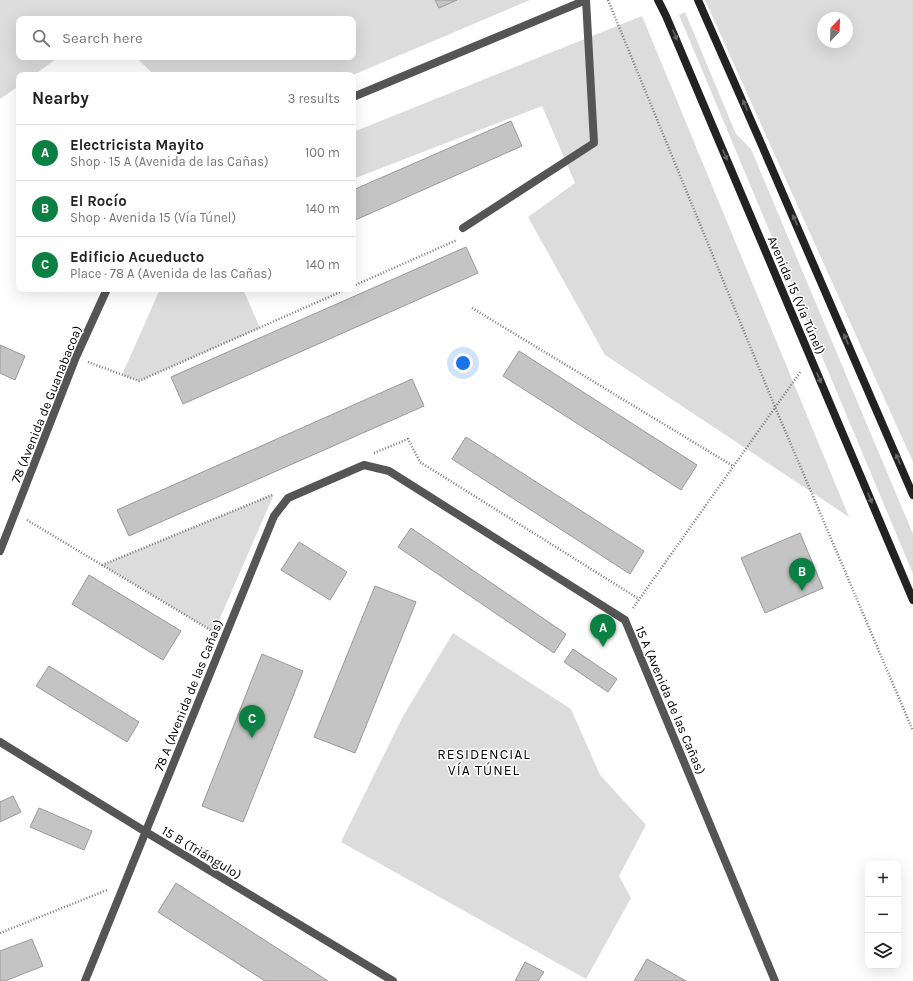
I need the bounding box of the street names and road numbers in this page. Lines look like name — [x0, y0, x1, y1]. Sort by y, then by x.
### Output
street label: Avenida 15 (Vía Túnel) — [765, 234, 828, 357]
street label: 78 (Avenida de Guanabacoa) — [8, 323, 85, 485]
street label: 78 A (Avenida de las Cañas) — [151, 617, 226, 773]
street label: 15 A (Avenida de las Cañas) — [632, 624, 709, 777]
street label: 15 B (Triángulo) — [159, 823, 244, 882]

